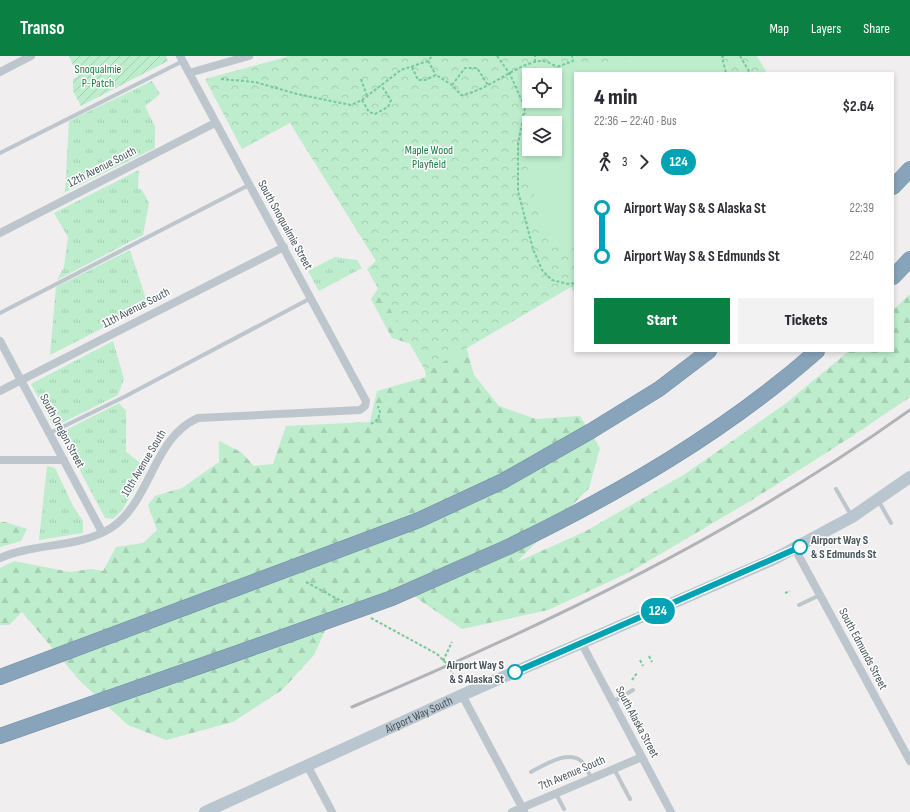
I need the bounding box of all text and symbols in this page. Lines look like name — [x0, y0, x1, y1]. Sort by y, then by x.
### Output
text: Transo — [20, 17, 65, 40]
text: Map — [769, 20, 789, 37]
text: Layers — [811, 20, 841, 37]
text: Share — [863, 20, 890, 37]
park label: Snoqualmie P-Patch — [75, 62, 122, 91]
map controls — [522, 68, 562, 156]
button: locate — [522, 68, 562, 108]
text: 4 min — [594, 84, 638, 111]
text: $2.64 — [842, 97, 874, 116]
text: 22:36 – 22:40 · Bus — [594, 113, 677, 129]
button: layers — [522, 116, 562, 156]
street label: 12th Avenue South — [65, 143, 139, 191]
park label: Maple Wood Playfield — [405, 143, 453, 172]
icon: walk — [594, 151, 616, 173]
icon: forward — [633, 151, 655, 173]
text: 124 — [669, 153, 688, 170]
text: 3 — [622, 154, 627, 170]
street label: South Snoqualmie Street — [254, 178, 316, 273]
text: Airport Way S & S Alaska St — [624, 199, 766, 218]
text: 22:39 — [850, 200, 874, 216]
text: Airport Way S & S Edmunds St — [624, 247, 780, 266]
text: 22:40 — [850, 248, 874, 264]
street label: 11th Avenue South — [100, 284, 172, 332]
button: Start — [594, 298, 730, 344]
button: Tickets — [738, 298, 874, 344]
street label: South Oregon Street — [36, 391, 88, 471]
street label: 10th Avenue South — [118, 427, 170, 499]
place label: Airport Way S & S Edmunds St — [810, 533, 877, 562]
marker: Airport Way S & S Edmunds St — [792, 539, 808, 555]
line badge: 124 — [635, 598, 681, 624]
text: 124 — [649, 602, 667, 619]
street label: South Edmunds Street — [835, 606, 891, 693]
place label: Airport Way S & S Alaska St — [446, 658, 505, 687]
marker: Airport Way S & S Alaska St — [507, 664, 523, 680]
street label: South Alaska Street — [612, 684, 662, 761]
street label: Airport Way South — [382, 693, 455, 737]
street label: 7th Avenue South — [536, 752, 608, 794]

